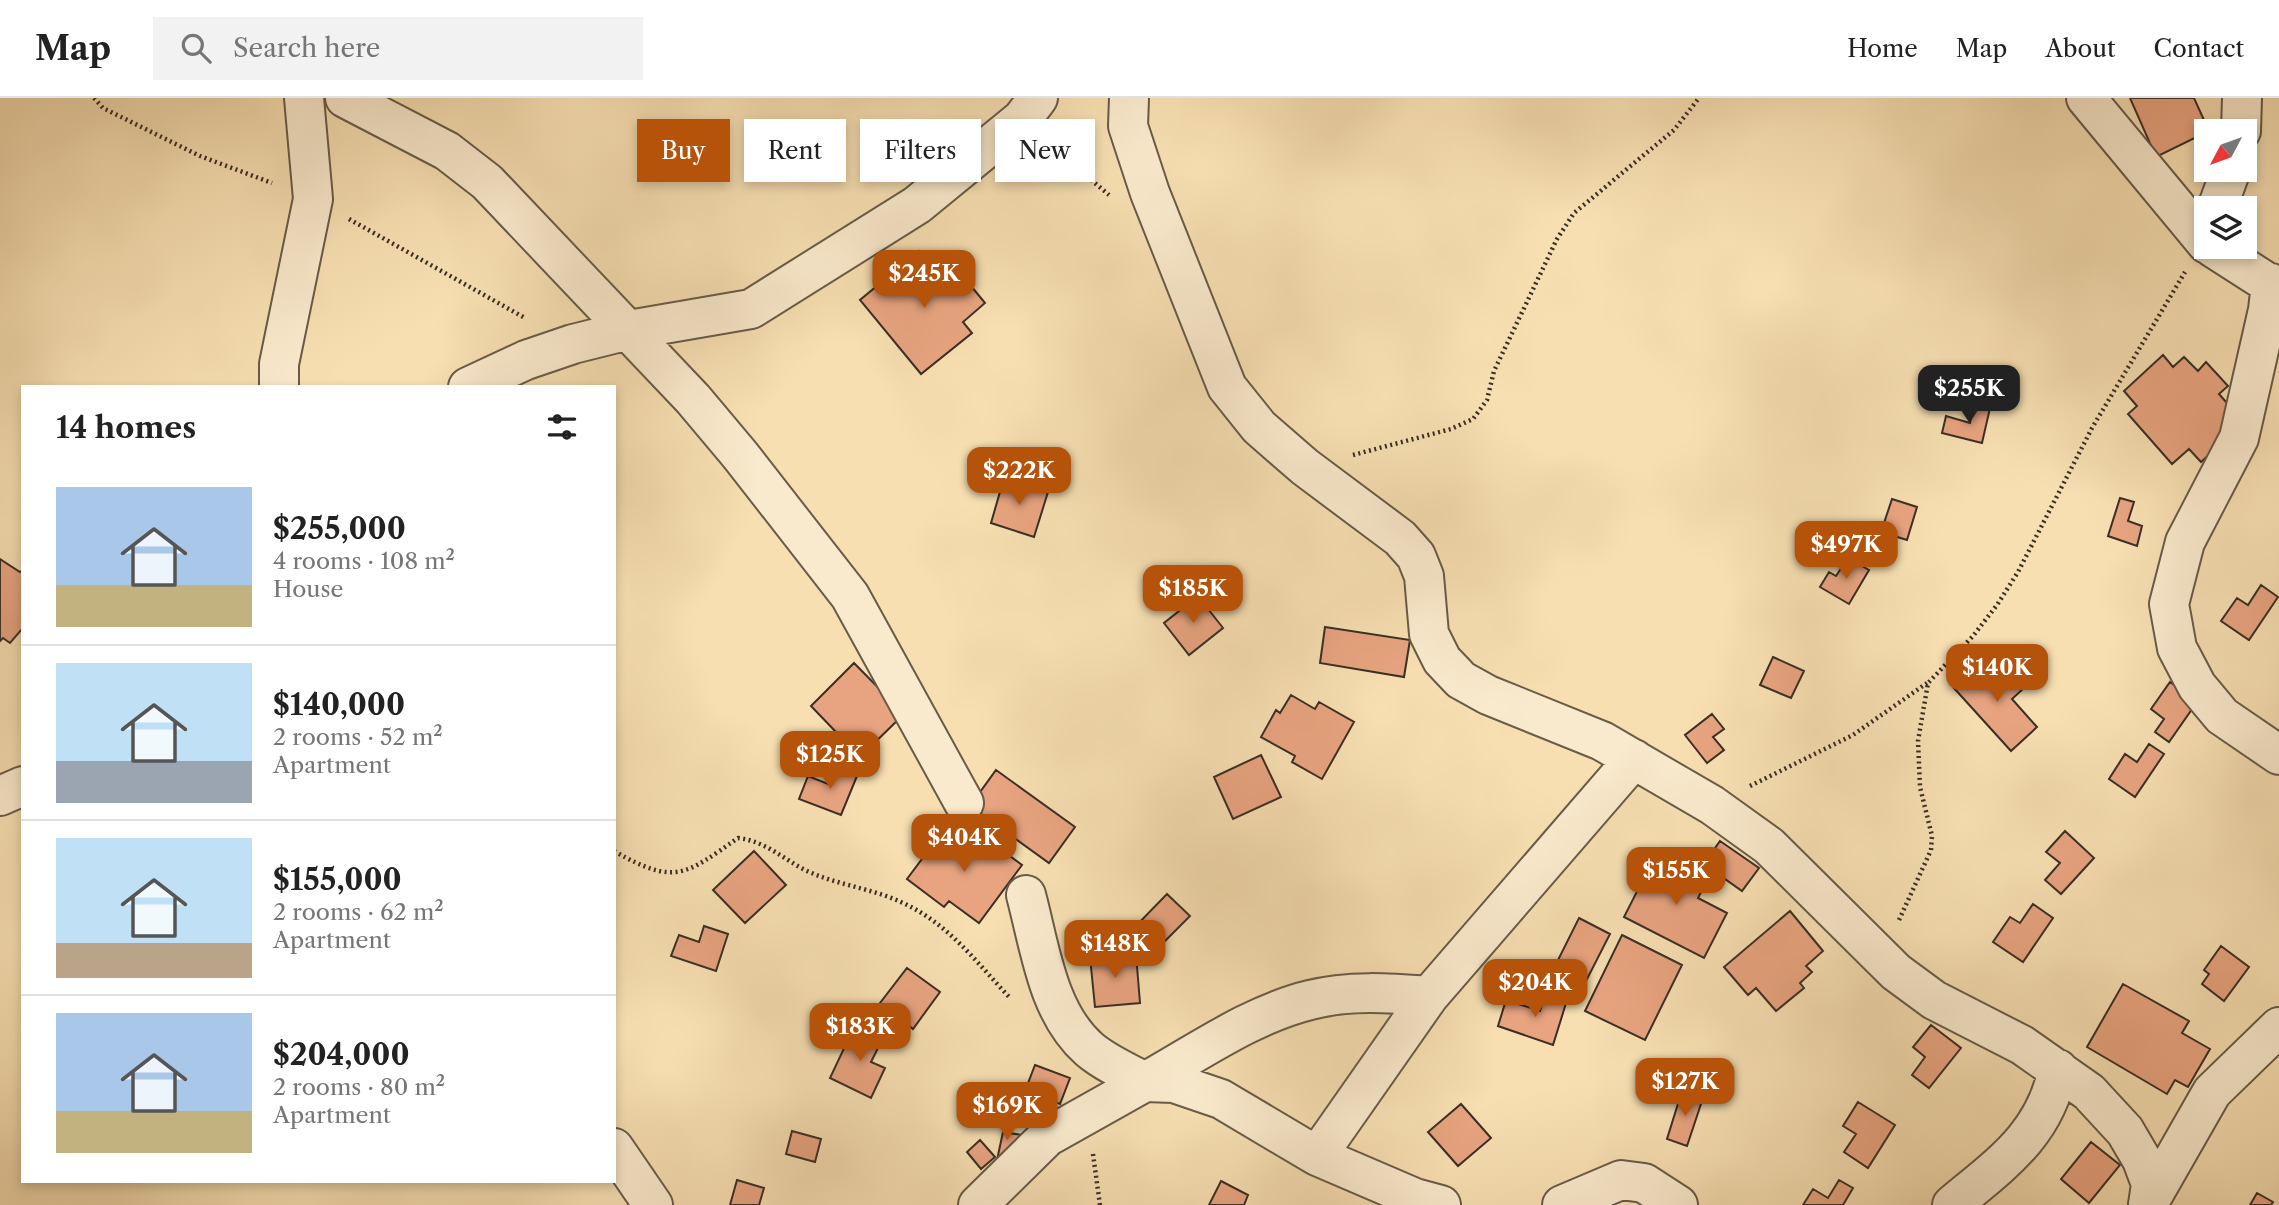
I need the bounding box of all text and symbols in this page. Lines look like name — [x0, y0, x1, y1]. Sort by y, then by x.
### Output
search box — [153, 17, 643, 80]
text: Map — [35, 28, 111, 69]
icon: search — [177, 29, 215, 67]
text: Search here — [233, 32, 380, 64]
text: Home — [1847, 34, 1918, 63]
text: Map — [1956, 34, 2007, 63]
text: About — [2045, 34, 2116, 63]
text: Contact — [2154, 34, 2244, 63]
chip: Buy — [637, 119, 730, 182]
chip: Rent — [744, 119, 846, 182]
chip: Filters — [860, 119, 981, 182]
chip: New — [995, 119, 1095, 182]
north arrow — [2194, 119, 2258, 182]
map controls — [2194, 119, 2257, 259]
button: layers — [2194, 196, 2257, 259]
pin: $245K — [875, 250, 973, 310]
text: $245K — [888, 259, 960, 287]
pin: $255K — [1920, 366, 2018, 425]
text: $255K — [1934, 374, 2004, 402]
icon: filters — [543, 408, 581, 446]
text: 14 homes — [56, 409, 196, 446]
pin: $222K — [970, 448, 1068, 507]
text: $222K — [983, 456, 1055, 484]
text: $255,000 — [273, 510, 406, 547]
icon: home — [112, 515, 196, 599]
pin: $497K — [1797, 522, 1895, 581]
text: $497K — [1811, 530, 1881, 558]
text: 4 rooms · 108 m² — [273, 547, 455, 575]
pin: $185K — [1144, 566, 1242, 625]
text: $185K — [1159, 574, 1227, 602]
text: House — [273, 575, 343, 603]
pin: $140K — [1948, 644, 2046, 704]
text: $140K — [1962, 653, 2032, 681]
text: $140,000 — [273, 686, 405, 723]
icon: home — [112, 691, 196, 775]
text: 2 rooms · 52 m² — [273, 723, 443, 751]
pin: $125K — [781, 732, 879, 791]
text: $125K — [796, 740, 864, 768]
text: Apartment — [273, 751, 391, 779]
pin: $404K — [915, 814, 1013, 874]
text: $404K — [927, 823, 1001, 851]
pin: $155K — [1627, 848, 1725, 907]
text: $155K — [1643, 856, 1709, 884]
text: $155,000 — [273, 861, 402, 898]
icon: home — [112, 866, 196, 950]
text: 2 rooms · 62 m² — [273, 898, 444, 926]
pin: $148K — [1066, 920, 1164, 980]
text: Apartment — [273, 926, 391, 954]
text: $148K — [1080, 929, 1150, 957]
pin: $204K — [1486, 960, 1584, 1019]
text: $204K — [1498, 968, 1572, 996]
pin: $183K — [811, 1004, 909, 1063]
text: $183K — [826, 1012, 894, 1040]
text: $204,000 — [273, 1036, 410, 1073]
icon: home — [112, 1041, 196, 1125]
pin: $127K — [1636, 1058, 1734, 1118]
text: $127K — [1651, 1067, 1719, 1095]
text: 2 rooms · 80 m² — [273, 1073, 445, 1101]
pin: $169K — [958, 1082, 1056, 1142]
text: $169K — [972, 1091, 1042, 1119]
text: Apartment — [273, 1101, 391, 1129]

